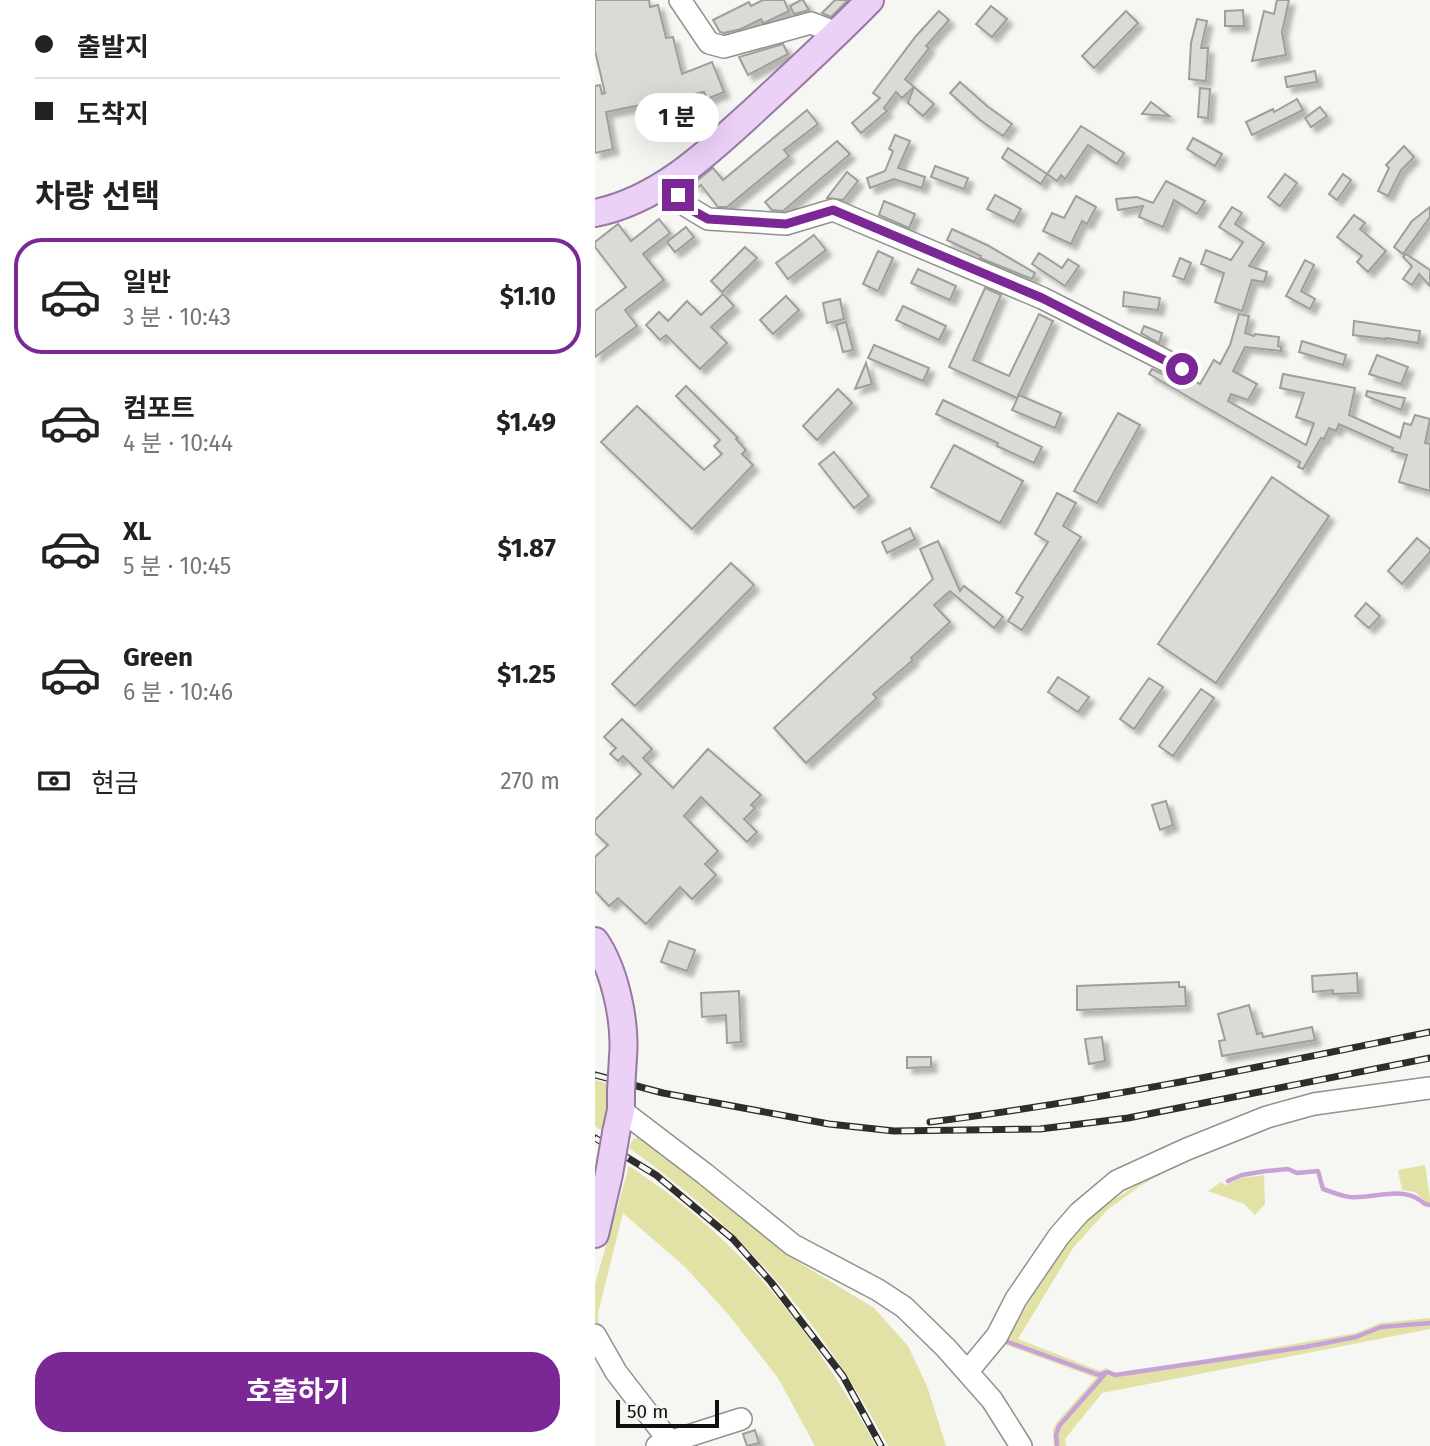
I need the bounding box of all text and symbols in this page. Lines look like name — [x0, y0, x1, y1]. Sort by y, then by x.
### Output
text: 출발지 — [77, 32, 149, 63]
callout: 1 분 — [636, 94, 720, 142]
text: 도착지 — [77, 99, 149, 130]
text: 1 분 — [658, 103, 696, 131]
text: 차량 선택 — [35, 177, 160, 215]
route end — [662, 179, 694, 211]
icon: car — [39, 265, 102, 328]
text: 일반 — [123, 267, 171, 298]
text: $1.10 — [500, 281, 556, 312]
text: 3 분 · 10:43 — [123, 303, 231, 331]
route start — [1166, 353, 1198, 385]
icon: car — [39, 391, 102, 454]
text: 컴포트 — [123, 393, 195, 424]
text: $1.49 — [496, 407, 556, 438]
text: 4 분 · 10:44 — [123, 429, 233, 457]
text: XL — [123, 516, 151, 547]
icon: car — [39, 517, 102, 580]
text: $1.87 — [497, 533, 556, 564]
text: 5 분 · 10:45 — [123, 552, 231, 580]
text: Green — [123, 642, 193, 673]
icon: car — [39, 643, 102, 706]
text: $1.25 — [497, 659, 556, 690]
text: 6 분 · 10:46 — [123, 678, 233, 706]
icon: cash — [35, 762, 73, 800]
text: 270 m — [500, 767, 560, 795]
text: 현금 — [91, 768, 139, 799]
button: 호출하기 — [35, 1352, 560, 1432]
scale bar — [616, 1397, 719, 1429]
text: 50 m — [627, 1400, 668, 1423]

